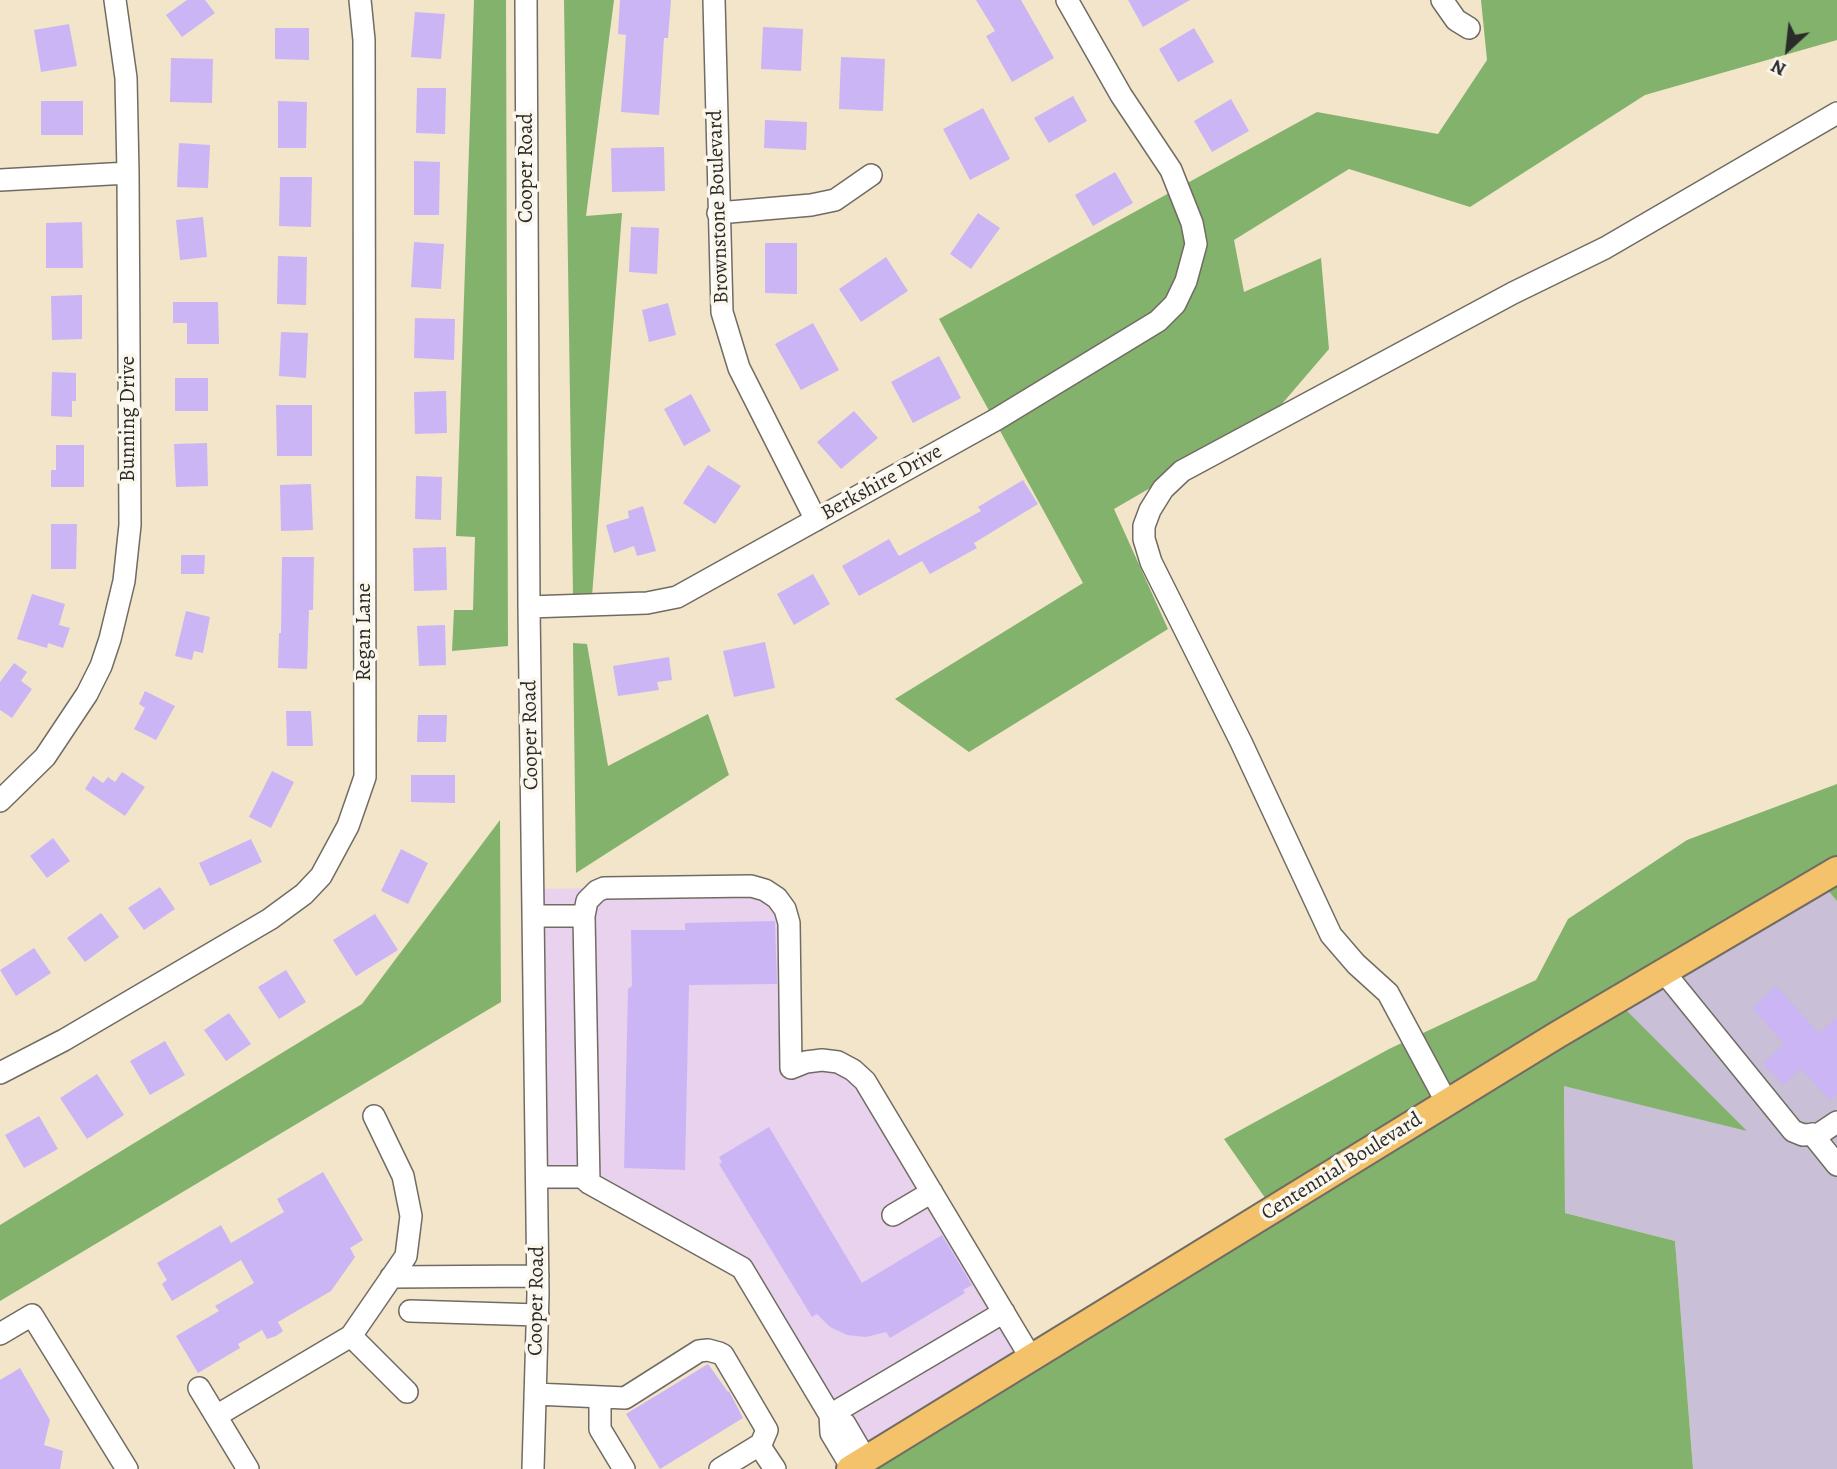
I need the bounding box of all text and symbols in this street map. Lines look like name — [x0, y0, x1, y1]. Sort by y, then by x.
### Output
north arrow — [1753, 14, 1823, 84]
text: N — [1766, 53, 1791, 82]
street label: Brownstone Boulevard — [703, 110, 735, 304]
street label: Cooper Road — [514, 113, 540, 223]
street label: Bunning Drive — [116, 356, 142, 482]
street label: Berkshire Drive — [817, 439, 947, 527]
street label: Regan Lane — [352, 583, 378, 681]
street label: Cooper Road — [517, 680, 545, 790]
street label: Centennial Boulevard — [1257, 1107, 1427, 1227]
street label: Cooper Road — [523, 1246, 551, 1356]

